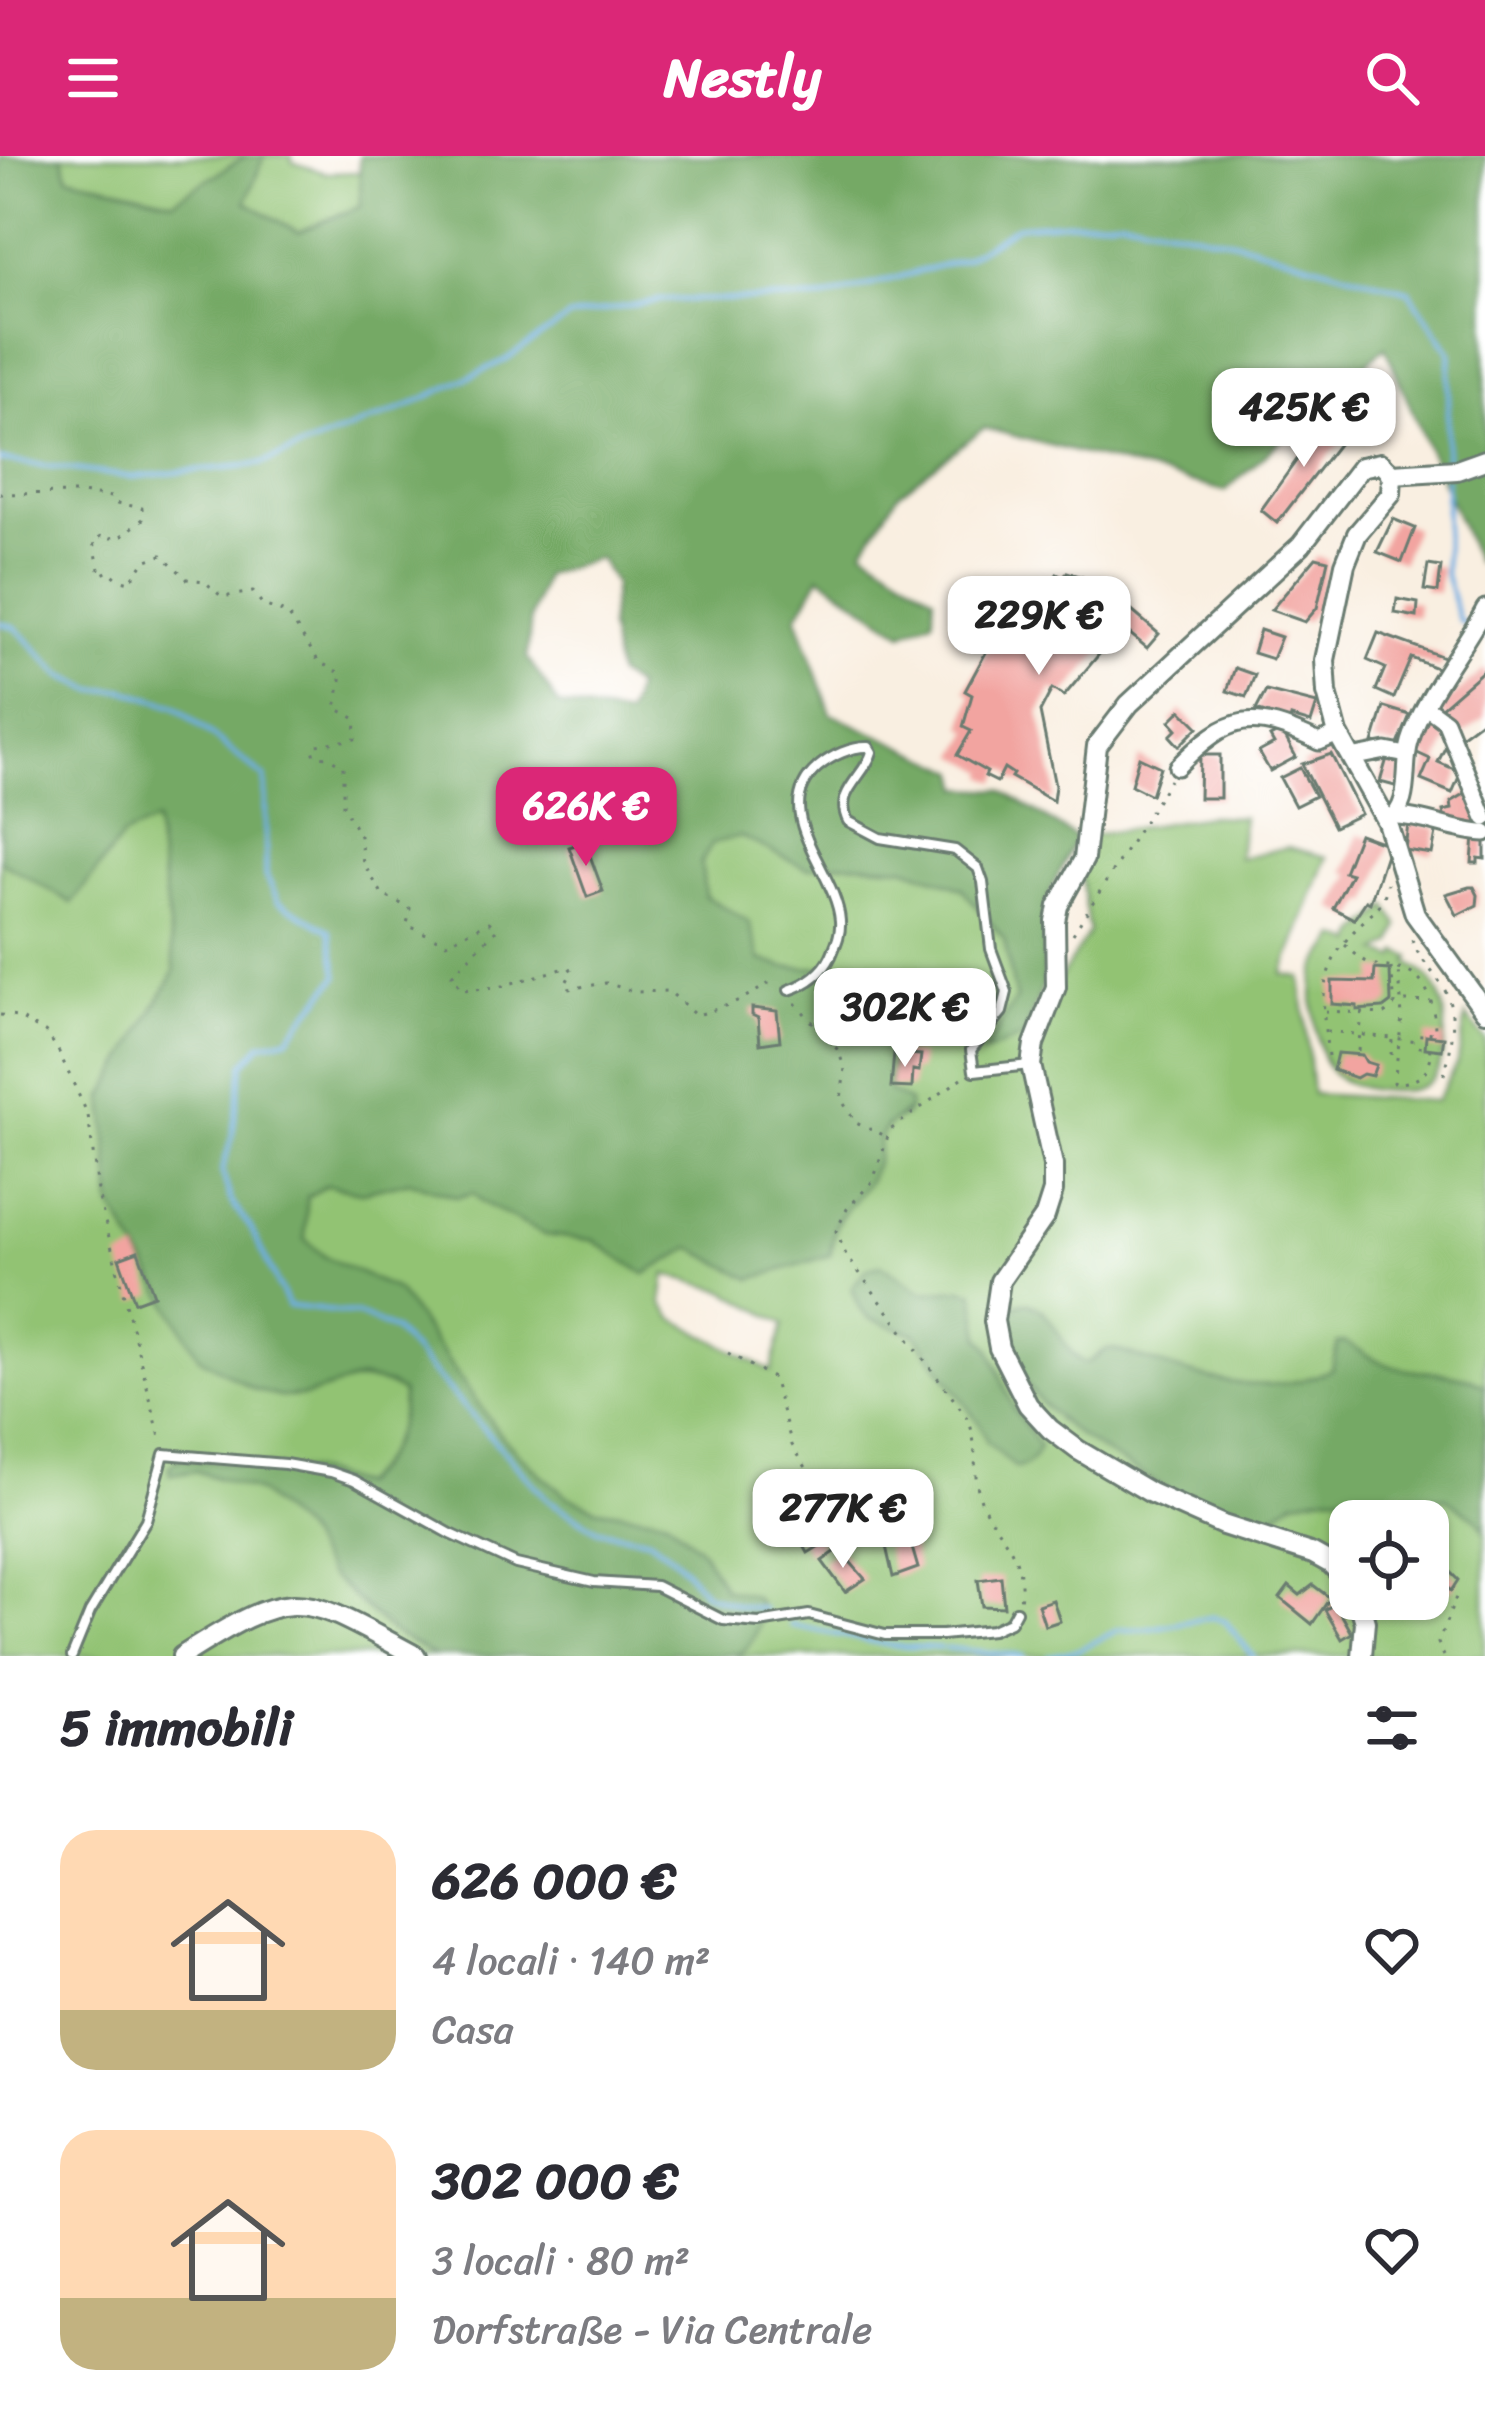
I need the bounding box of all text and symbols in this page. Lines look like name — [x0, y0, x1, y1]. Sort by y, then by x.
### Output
text: Nestly — [664, 30, 821, 126]
icon: menu — [60, 45, 126, 111]
icon: search — [1359, 45, 1425, 111]
pin: 425K € — [1206, 368, 1402, 470]
text: 425K € — [1239, 372, 1369, 441]
pin: 229K € — [941, 576, 1137, 678]
text: 229K € — [975, 580, 1103, 649]
pin: 626K € — [488, 767, 684, 869]
text: 626K € — [523, 771, 649, 840]
pin: 302K € — [807, 968, 1003, 1070]
text: 302K € — [841, 972, 969, 1041]
pin: 277K € — [745, 1469, 941, 1571]
text: 277K € — [780, 1473, 906, 1542]
map controls — [1329, 1500, 1449, 1620]
button: locate — [1329, 1500, 1449, 1620]
text: 5 immobili — [60, 1683, 293, 1773]
icon: filters — [1359, 1695, 1425, 1761]
text: 626 000 € — [432, 1836, 676, 1926]
icon: home — [156, 1878, 300, 2022]
icon: heart — [1359, 1917, 1425, 1983]
text: 4 locali · 140 m² — [432, 1926, 710, 1995]
text: Casa — [432, 1995, 513, 2064]
text: 302 000 € — [432, 2136, 679, 2226]
icon: home — [156, 2178, 300, 2322]
icon: heart — [1359, 2217, 1425, 2283]
text: 3 locali · 80 m² — [432, 2226, 690, 2295]
text: Dorfstraße - Via Centrale — [432, 2295, 872, 2364]

